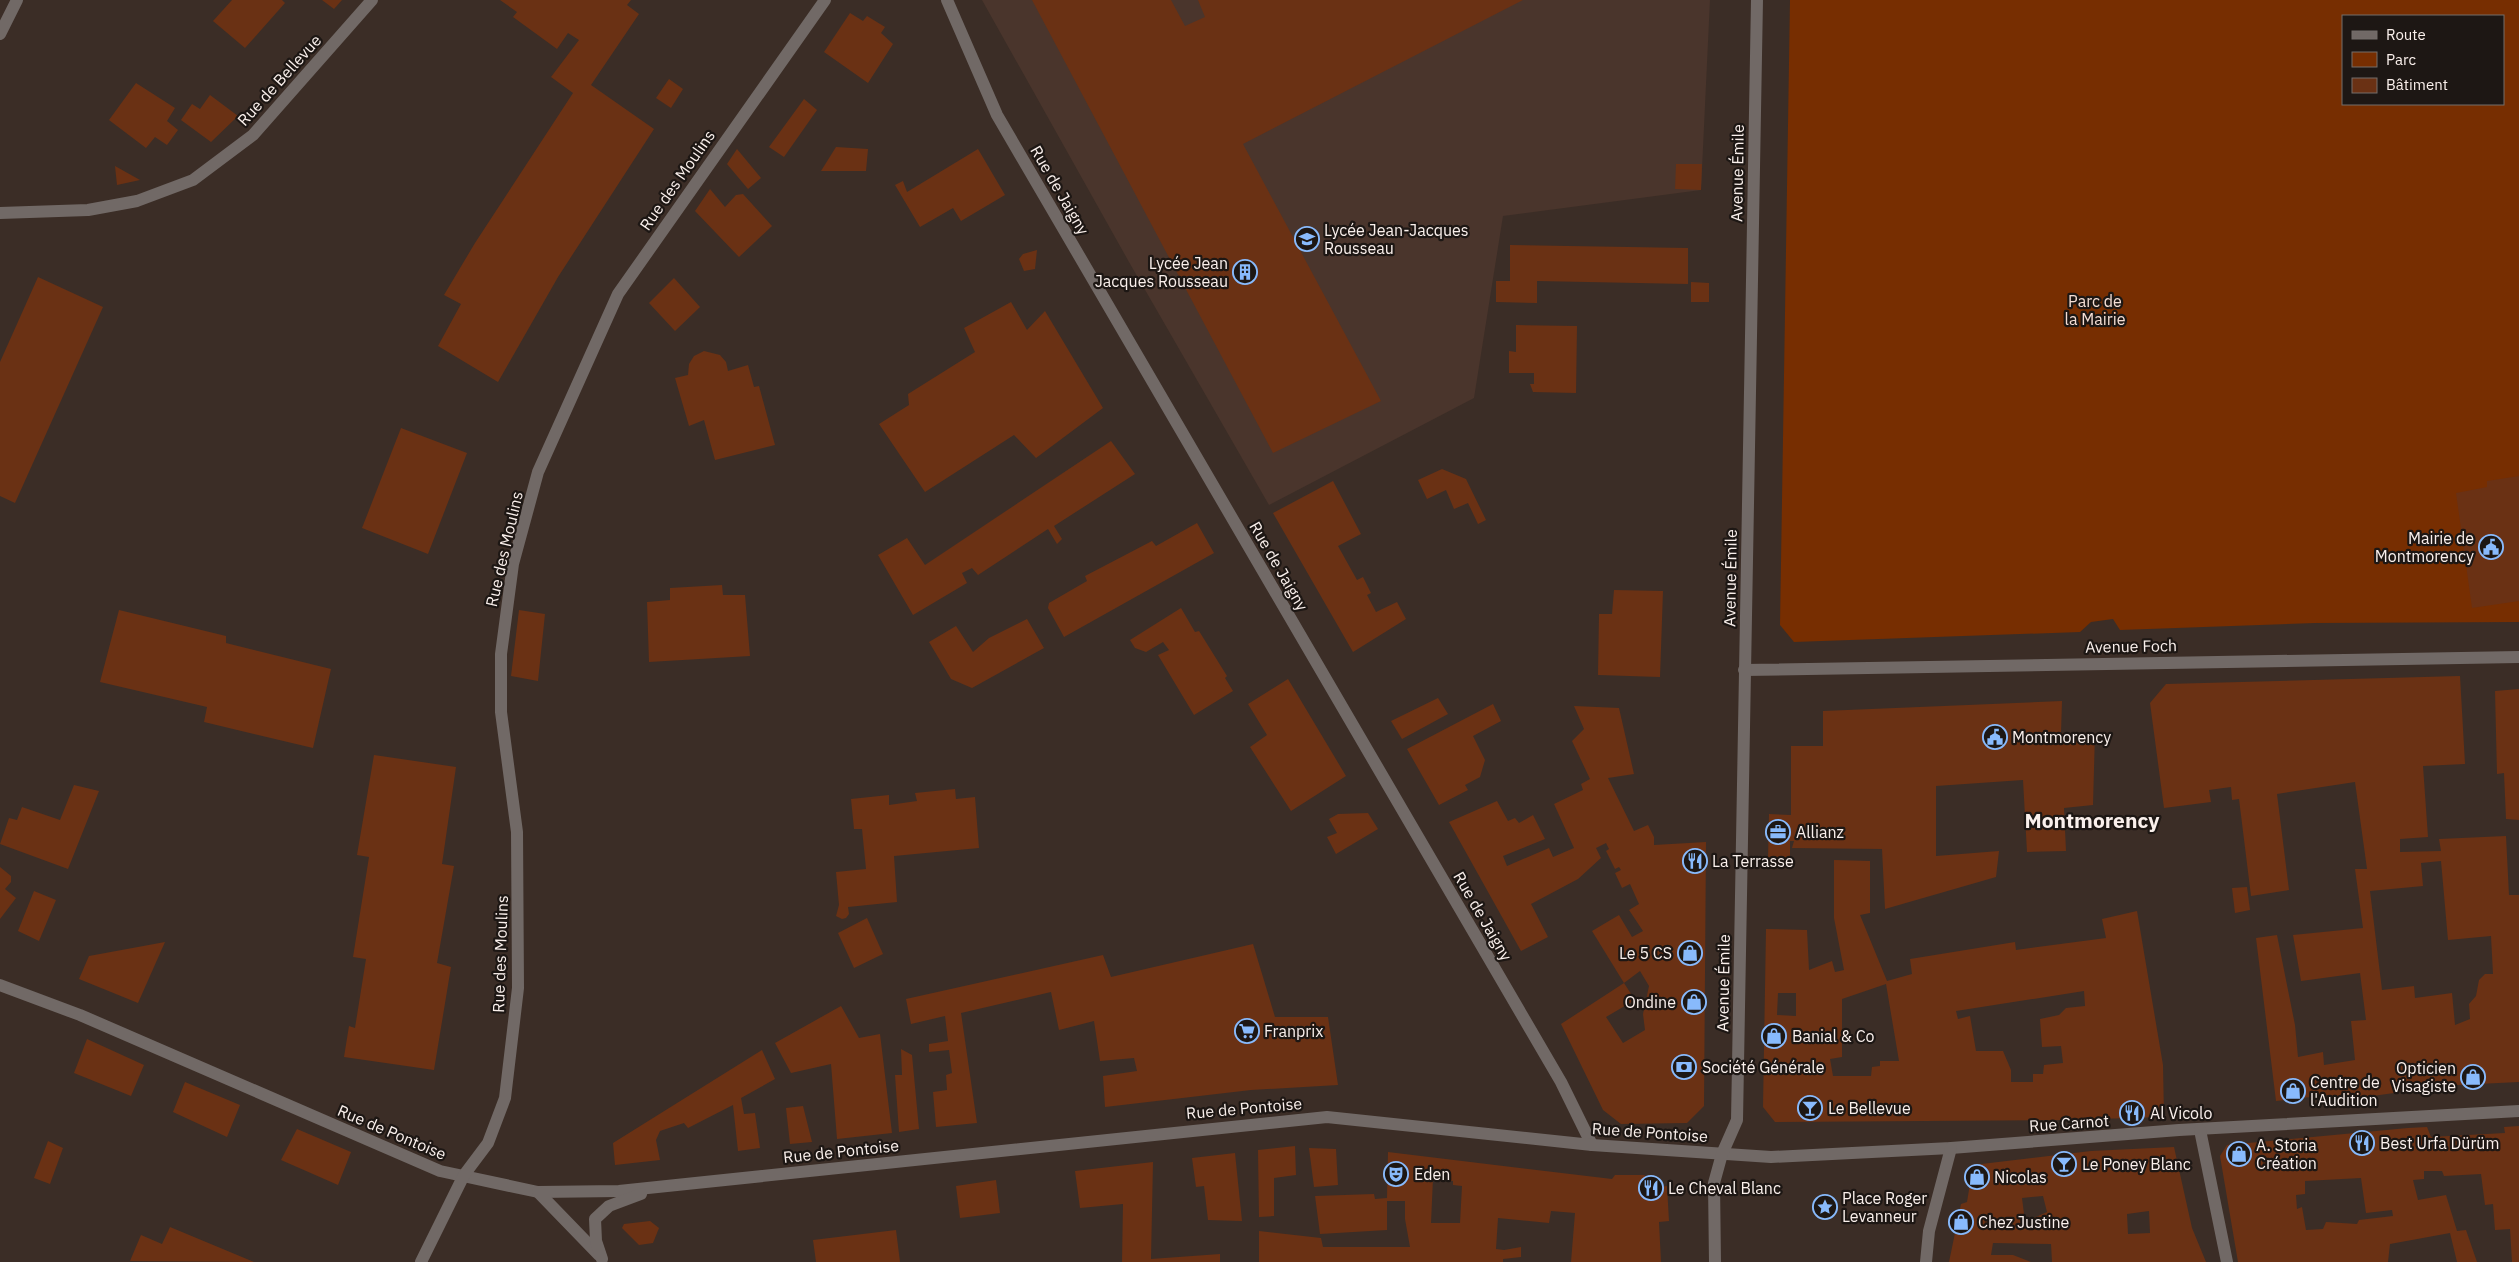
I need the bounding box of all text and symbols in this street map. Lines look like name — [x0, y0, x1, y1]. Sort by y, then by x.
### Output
legend — [2342, 15, 2504, 105]
text: Route — [2386, 25, 2426, 44]
street label: Rue de Bellevue — [233, 30, 325, 130]
text: Parc — [2386, 50, 2416, 69]
text: Bâtiment — [2386, 75, 2448, 94]
street label: Avenue Émile — [1725, 124, 1748, 222]
street label: Rue des Moulins — [635, 126, 719, 234]
street label: Rue de Jaigny — [1026, 142, 1094, 238]
place label: Lycée Jean-Jacques Rousseau — [1324, 220, 1469, 258]
school or university icon: Lycée Jean-Jacques Rousseau — [1294, 226, 1320, 252]
place label: Lycée Jean Jacques Rousseau — [1095, 253, 1228, 291]
building icon: Lycée Jean Jacques Rousseau — [1232, 259, 1258, 285]
park label: Parc de la Mairie — [2065, 291, 2126, 329]
street label: Rue des Moulins — [481, 489, 527, 609]
street label: Rue de Jaigny — [1245, 518, 1313, 614]
place label: Mairie de Montmorency — [2375, 528, 2474, 566]
street label: Avenue Émile — [1718, 529, 1741, 627]
public building icon: Mairie de Montmorency — [2478, 534, 2504, 560]
street label: Avenue Foch — [2085, 635, 2177, 657]
public building icon: Montmorency — [1982, 724, 2008, 750]
place label: Montmorency — [2012, 727, 2111, 747]
district label: Montmorency — [2025, 806, 2160, 834]
office icon: Allianz — [1765, 819, 1791, 845]
place label: Allianz — [1796, 822, 1844, 842]
restaurant icon: La Terrasse — [1682, 848, 1708, 874]
place label: La Terrasse — [1712, 851, 1794, 871]
street label: Rue de Jaigny — [1449, 868, 1517, 964]
street label: Rue des Moulins — [488, 895, 512, 1013]
street label: Avenue Émile — [1711, 934, 1734, 1032]
shop icon: Le 5 CS — [1677, 940, 1703, 966]
place label: Le 5 CS — [1619, 943, 1672, 963]
shop icon: Ondine — [1681, 989, 1707, 1015]
place label: Ondine — [1624, 992, 1676, 1012]
supermarket icon: Franprix — [1234, 1018, 1260, 1044]
place label: Franprix — [1264, 1021, 1323, 1041]
shop icon: Banial & Co — [1761, 1023, 1787, 1049]
place label: Banial & Co — [1792, 1026, 1875, 1046]
bank icon: Société Générale — [1671, 1054, 1697, 1080]
place label: Société Générale — [1702, 1057, 1825, 1077]
place label: Opticien Visagiste — [2391, 1058, 2456, 1096]
shop icon: Opticien Visagiste — [2460, 1064, 2486, 1090]
place label: Centre de l'Audition — [2310, 1072, 2380, 1110]
shop icon: Centre de l'Audition — [2280, 1078, 2306, 1104]
street label: Rue de Pontoise — [1185, 1093, 1303, 1123]
bar icon: Le Bellevue — [1797, 1095, 1823, 1121]
place label: Le Bellevue — [1828, 1098, 1911, 1118]
street label: Rue de Pontoise — [335, 1100, 450, 1164]
restaurant icon: Al Vicolo — [2119, 1100, 2145, 1126]
place label: Al Vicolo — [2150, 1103, 2212, 1123]
street label: Rue Carnot — [2028, 1110, 2110, 1136]
street label: Rue de Pontoise — [1591, 1118, 1709, 1146]
restaurant icon: Best Urfa Dürüm — [2349, 1130, 2375, 1156]
place label: Best Urfa Dürüm — [2380, 1133, 2499, 1153]
street label: Rue de Pontoise — [782, 1135, 900, 1167]
place label: A. Storia Création — [2256, 1135, 2317, 1173]
shop icon: A. Storia Création — [2226, 1141, 2252, 1167]
bar icon: Le Poney Blanc — [2051, 1151, 2077, 1177]
place label: Le Poney Blanc — [2082, 1154, 2191, 1174]
theatre icon: Eden — [1383, 1161, 1409, 1187]
place label: Eden — [1414, 1164, 1450, 1184]
shop icon: Nicolas — [1964, 1164, 1990, 1190]
place label: Nicolas — [1994, 1167, 2047, 1187]
restaurant icon: Le Cheval Blanc — [1638, 1175, 1664, 1201]
place label: Le Cheval Blanc — [1668, 1178, 1781, 1198]
place label: Place Roger Levanneur — [1842, 1188, 1927, 1226]
place icon: Place Roger Levanneur — [1812, 1194, 1838, 1220]
shop icon: Chez Justine — [1948, 1209, 1974, 1235]
place label: Chez Justine — [1978, 1212, 2070, 1232]

